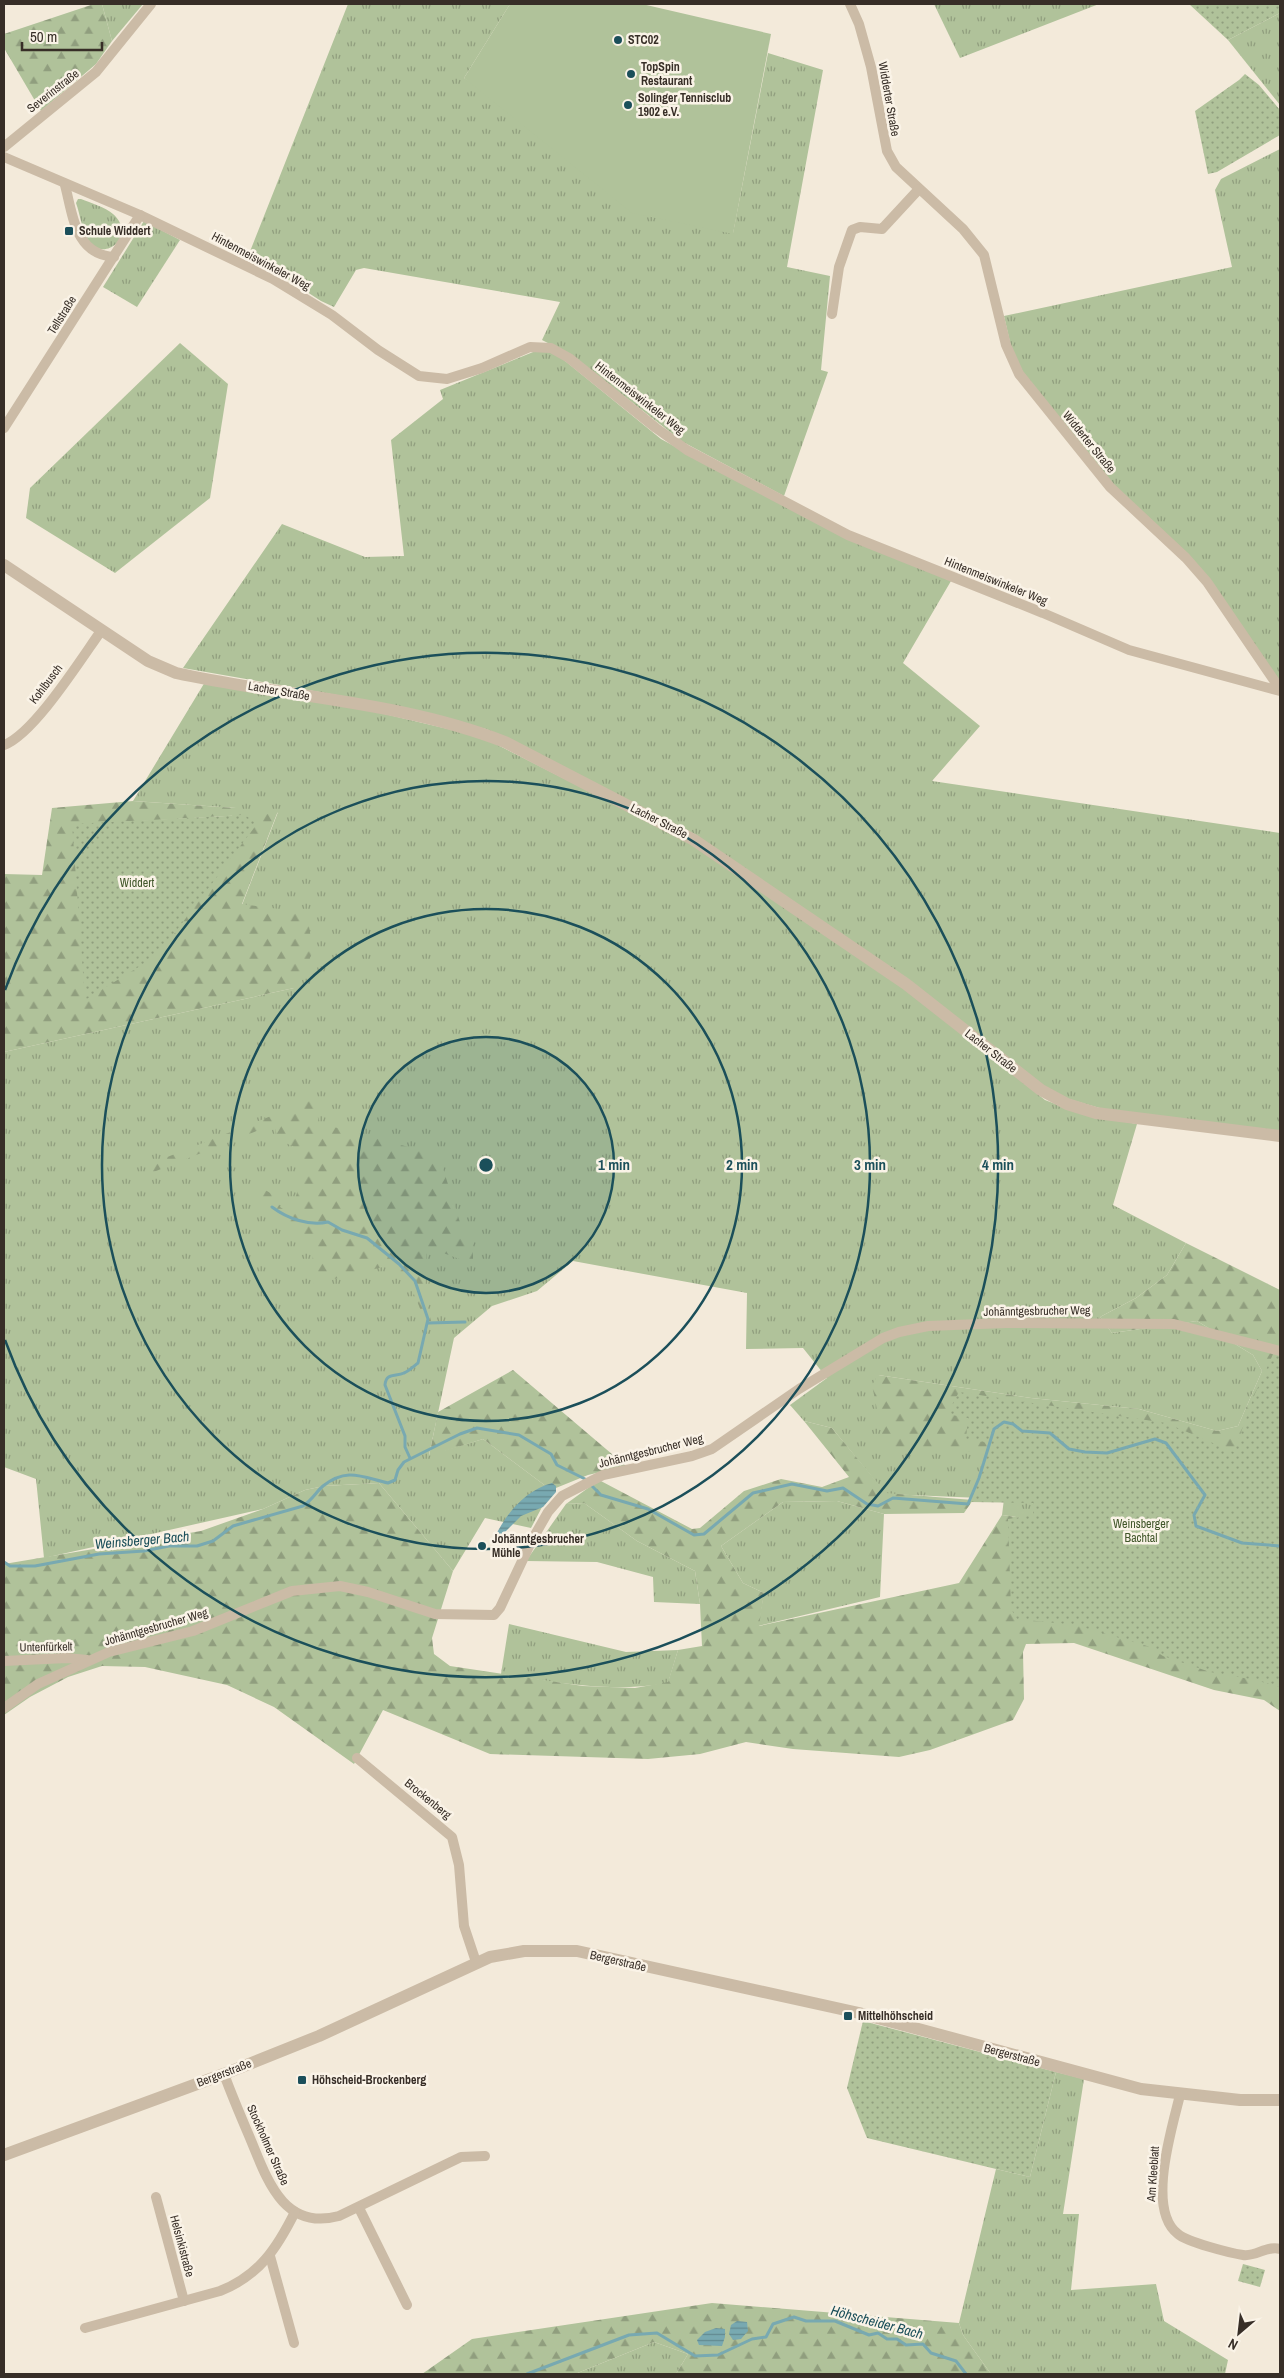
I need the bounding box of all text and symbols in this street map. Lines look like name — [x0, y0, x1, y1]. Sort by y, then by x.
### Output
scale bar — [22, 20, 102, 52]
text: 50 m — [30, 26, 57, 47]
place label: STC02 — [628, 32, 659, 48]
marker: STC02 — [612, 34, 624, 46]
place label: TopSpin Restaurant — [641, 59, 693, 89]
street label: Widderter Straße — [875, 60, 903, 138]
street label: Severinstraße — [24, 66, 82, 116]
marker: TopSpin Restaurant — [625, 68, 637, 80]
place label: Solinger Tennisclub 1902 e.V. — [638, 90, 731, 120]
marker: Solinger Tennisclub 1902 e.V. — [622, 99, 634, 111]
place label: Schule Widdert — [79, 223, 151, 239]
marker: Schule Widdert — [63, 225, 75, 237]
street label: Hintenmeiswinkeler Weg — [209, 228, 314, 294]
street label: Tellstraße — [44, 293, 80, 337]
street label: Hintenmeiswinkeler Weg — [592, 358, 689, 438]
street label: Widderter Straße — [1059, 408, 1119, 476]
street label: Hintenmeiswinkeler Weg — [942, 553, 1050, 609]
street label: Kohlbusch — [26, 661, 66, 707]
street label: Lacher Straße — [247, 678, 311, 704]
street label: Lacher Straße — [628, 800, 690, 842]
park label: Widdert — [120, 875, 154, 891]
street label: Lacher Straße — [962, 1025, 1020, 1077]
text: 1 min — [598, 1154, 630, 1175]
text: 2 min — [726, 1154, 758, 1175]
text: 3 min — [854, 1154, 886, 1175]
text: 4 min — [982, 1154, 1014, 1175]
centre of rings — [477, 1156, 495, 1174]
street label: Johänntgesbrucher Weg — [983, 1302, 1091, 1320]
street label: Johänntgesbrucher Weg — [597, 1430, 705, 1472]
park label: Weinsberger Bachtal — [1113, 1516, 1170, 1546]
water label: Weinsberger Bach — [94, 1527, 190, 1553]
place label: Johänntgesbrucher Mühle — [492, 1531, 584, 1561]
marker: Johänntgesbrucher Mühle — [476, 1540, 488, 1552]
street label: Johänntgesbrucher Weg — [102, 1604, 210, 1649]
street label: Untenfürkelt — [19, 1639, 73, 1655]
street label: Brockenberg — [401, 1775, 455, 1823]
street label: Bergerstraße — [588, 1947, 648, 1975]
place label: Mittelhöhscheid — [858, 2008, 933, 2024]
marker: Mittelhöhscheid — [842, 2010, 854, 2022]
street label: Bergerstraße — [982, 2040, 1042, 2070]
street label: Bergerstraße — [194, 2055, 254, 2091]
place label: Höhscheid-Brockenberg — [312, 2072, 426, 2088]
marker: Höhscheid-Brockenberg — [296, 2074, 308, 2086]
street label: Stockholmer Straße — [243, 2102, 293, 2188]
street label: Am Kleeblatt — [1143, 2145, 1163, 2203]
street label: Helsinkistraße — [166, 2213, 198, 2279]
water label: Höhscheider Bach — [829, 2301, 925, 2343]
north arrow — [1214, 2308, 1264, 2358]
text: N — [1225, 2335, 1241, 2354]

